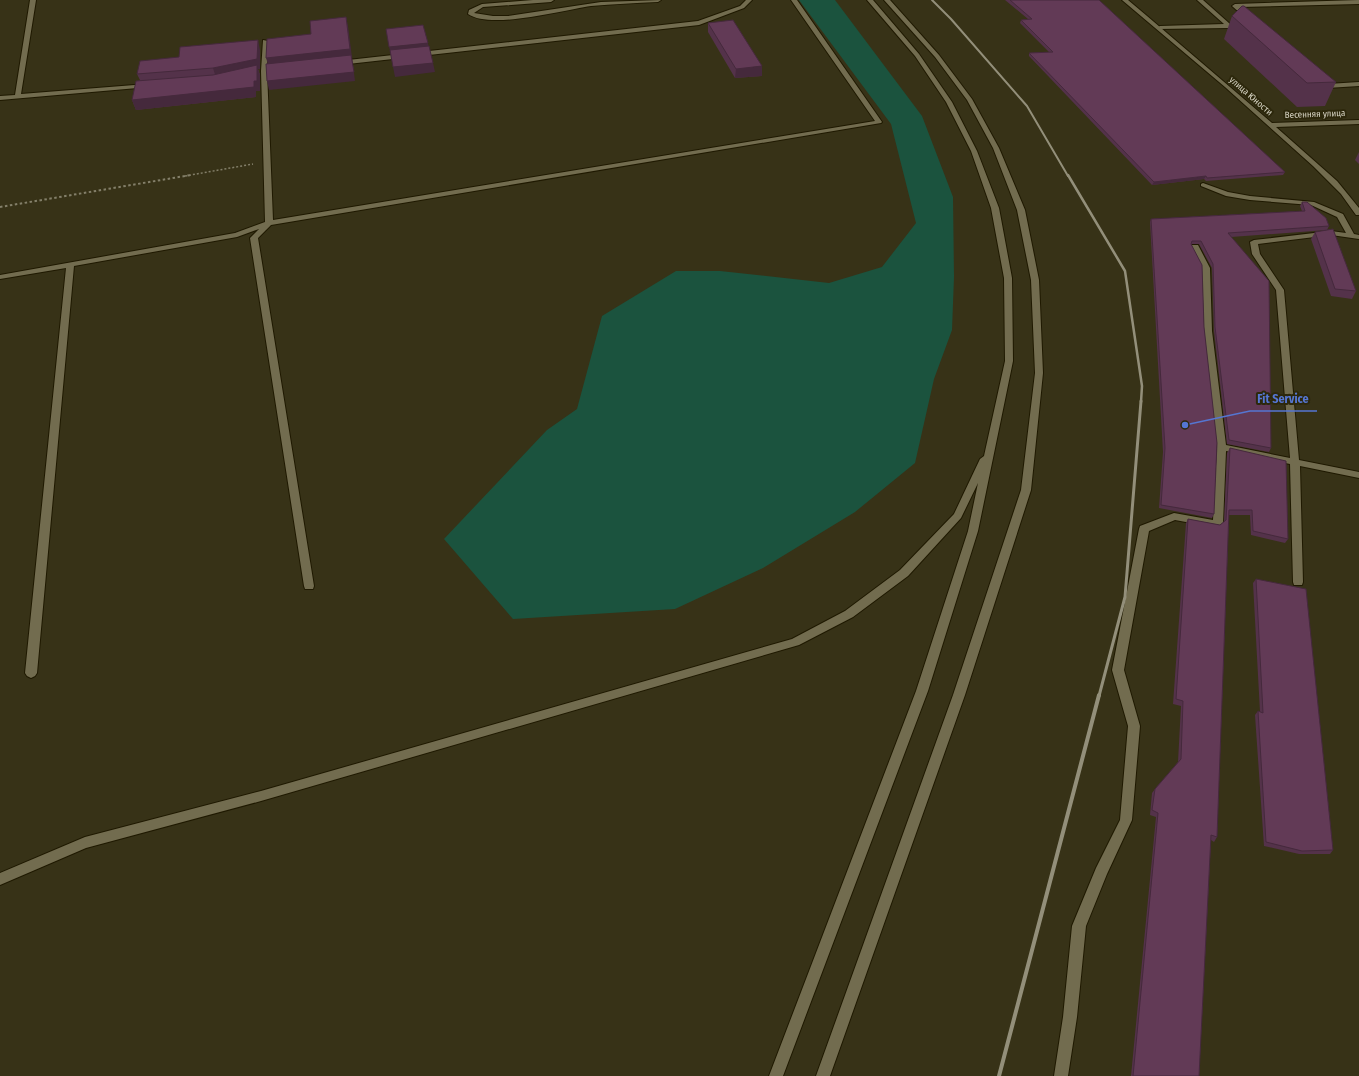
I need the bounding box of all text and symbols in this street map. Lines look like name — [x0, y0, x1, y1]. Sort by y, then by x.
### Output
street label: улица Юности — [1227, 75, 1275, 118]
street label: Весенняя улица — [1285, 108, 1346, 120]
callout: Fit Service — [1250, 387, 1317, 411]
text: Fit Service — [1257, 392, 1309, 406]

